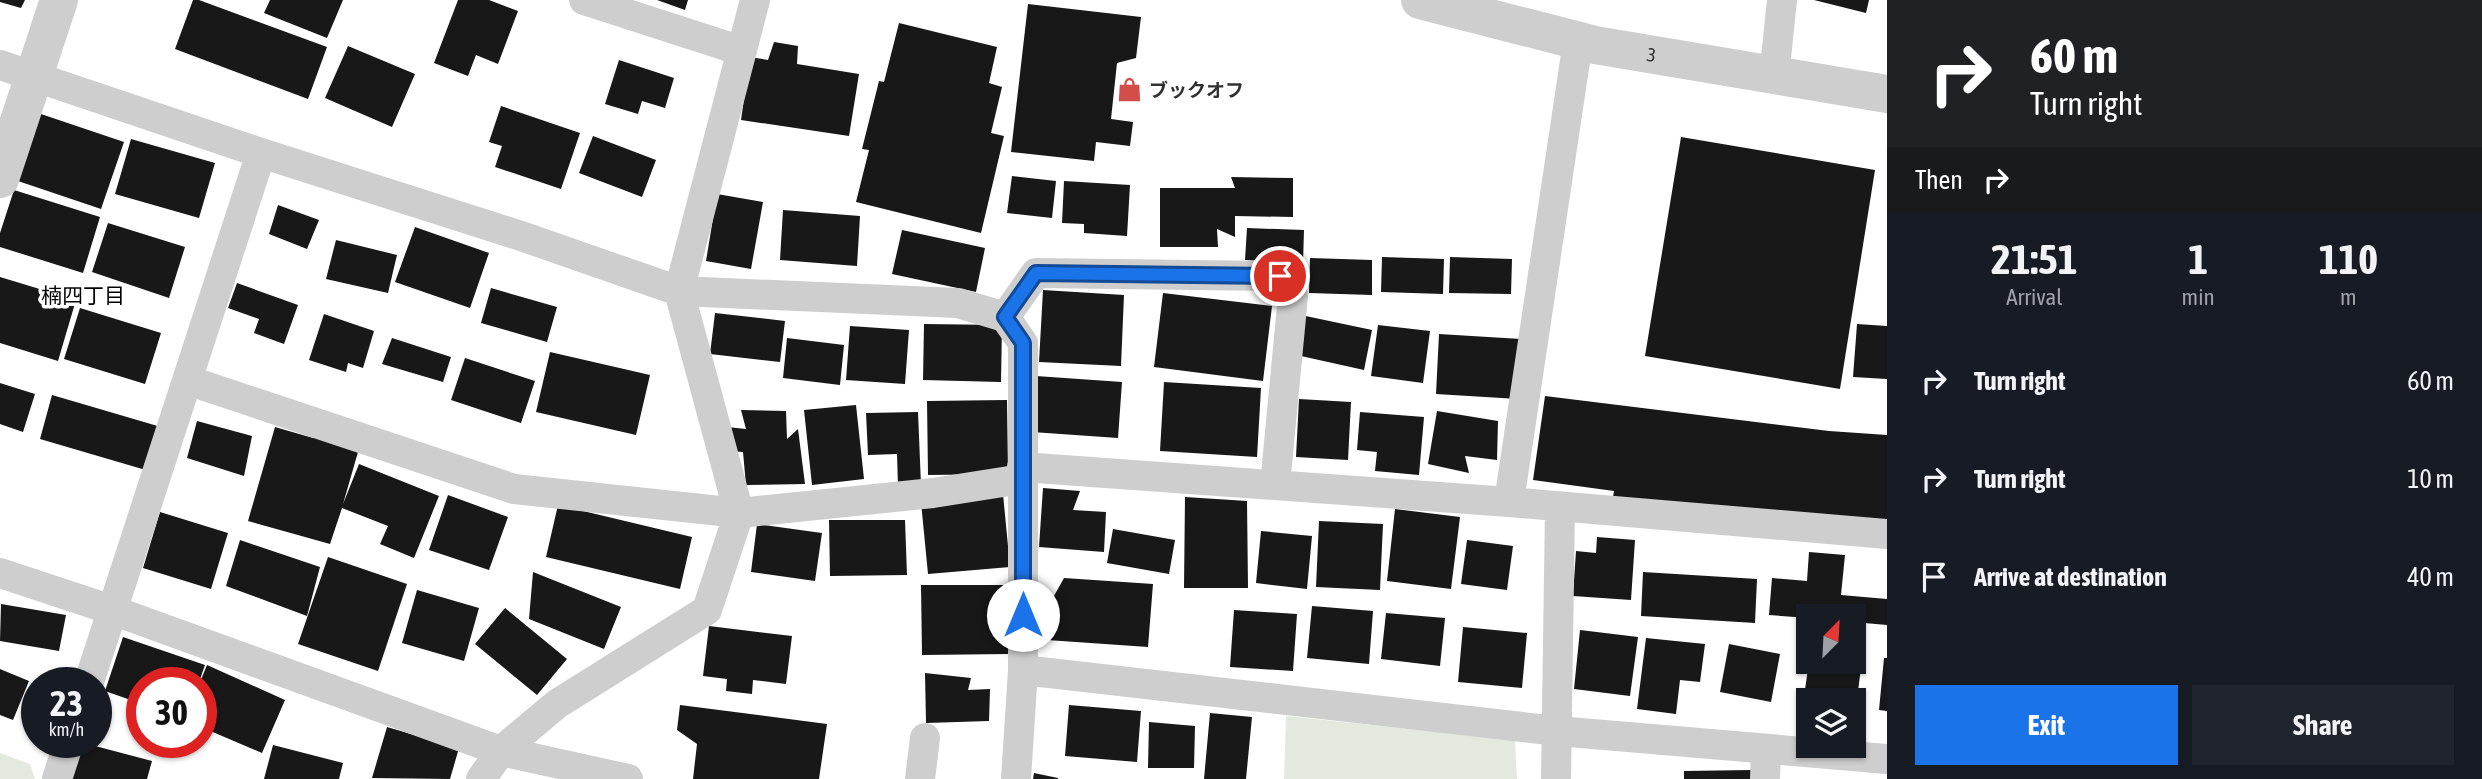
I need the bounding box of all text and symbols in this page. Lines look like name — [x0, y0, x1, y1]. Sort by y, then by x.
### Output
text: 60 m — [2030, 27, 2118, 83]
icon: right — [1915, 28, 2006, 119]
street label: 3 — [1645, 43, 1658, 66]
shop icon: ブックオフ — [1115, 76, 1143, 104]
place label: ブックオフ — [1149, 79, 1244, 101]
text: Turn right — [2030, 85, 2143, 122]
icon: right — [1977, 161, 2015, 199]
text: Then — [1915, 165, 1963, 195]
text: 21:51 — [1991, 235, 2078, 283]
text: 1 — [2188, 235, 2208, 283]
text: 110 — [2319, 235, 2378, 283]
pin — [1250, 246, 1310, 306]
icon: arrive — [1261, 257, 1299, 295]
district label: 楠四丁目 — [41, 283, 125, 307]
text: Arrival — [2006, 284, 2062, 310]
text: min — [2182, 284, 2215, 310]
text: m — [2340, 284, 2357, 310]
icon: right — [1915, 362, 1953, 400]
text: Turn right — [1974, 366, 2065, 396]
text: 60 m — [2407, 366, 2454, 396]
icon: right — [1915, 460, 1953, 498]
text: Turn right — [1974, 464, 2065, 494]
text: 10 m — [2407, 464, 2454, 494]
icon: arrive — [1915, 558, 1953, 596]
text: Arrive at destination — [1974, 562, 2167, 592]
text: 40 m — [2407, 562, 2454, 592]
position arrow — [986, 578, 1060, 652]
north arrow — [1796, 604, 1866, 674]
map controls — [1796, 604, 1866, 758]
speed limit sign: 30 — [126, 667, 217, 758]
text: 23 — [50, 683, 83, 723]
button: Exit — [1915, 685, 2178, 765]
button: Share — [2192, 685, 2454, 765]
button: layers — [1796, 688, 1866, 758]
text: km/h — [49, 719, 84, 740]

